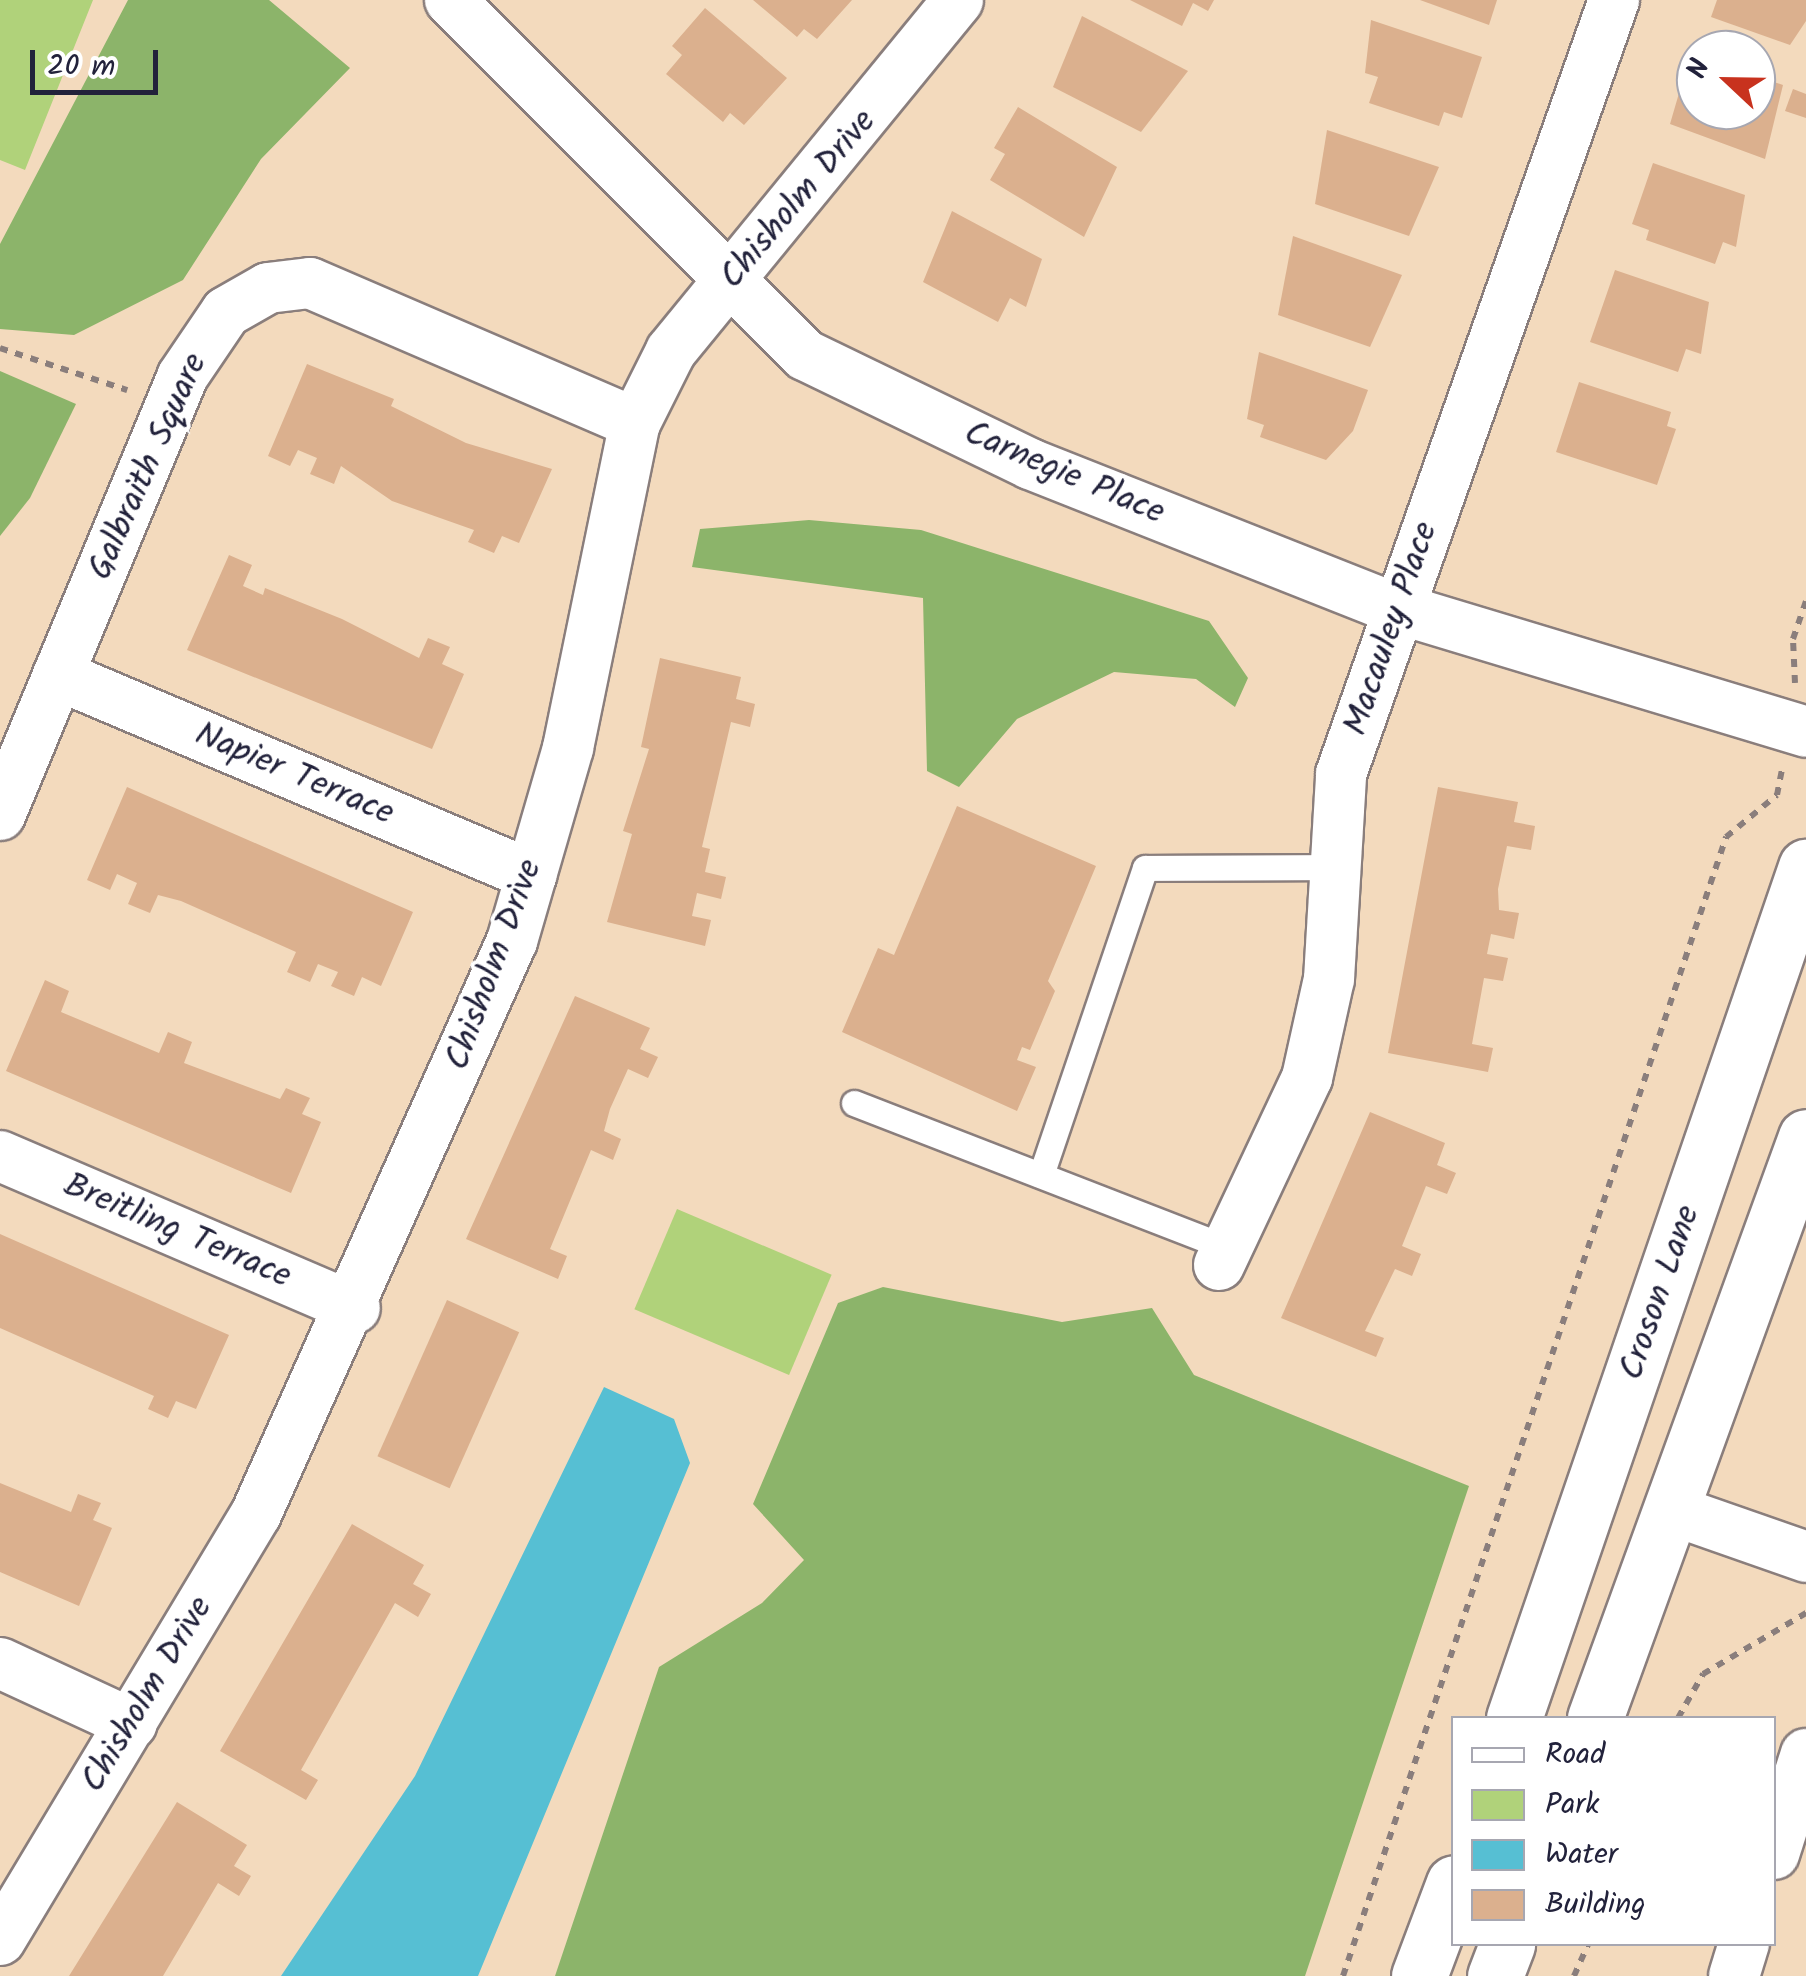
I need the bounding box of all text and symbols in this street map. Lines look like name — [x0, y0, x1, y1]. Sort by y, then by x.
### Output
scale bar — [35, 30, 162, 92]
north arrow — [1676, 30, 1776, 130]
text: 20 m — [47, 43, 115, 91]
text: N — [1675, 53, 1724, 86]
street label: Chisholm Drive — [712, 102, 886, 298]
street label: Galbraith Square — [80, 347, 218, 587]
street label: Carnegie Place — [958, 413, 1170, 535]
street label: Macauley Place — [1336, 517, 1448, 741]
street label: Napier Terrace — [188, 714, 400, 836]
street label: Chisholm Drive — [437, 854, 553, 1076]
street label: Breitling Terrace — [57, 1165, 297, 1299]
street label: Croson Lane — [1612, 1200, 1710, 1386]
street label: Chisholm Drive — [73, 1589, 223, 1801]
legend — [1451, 1716, 1776, 1946]
text: Road — [1545, 1731, 1605, 1779]
text: Park — [1545, 1781, 1599, 1829]
text: Water — [1545, 1831, 1618, 1879]
text: Building — [1545, 1881, 1645, 1929]

